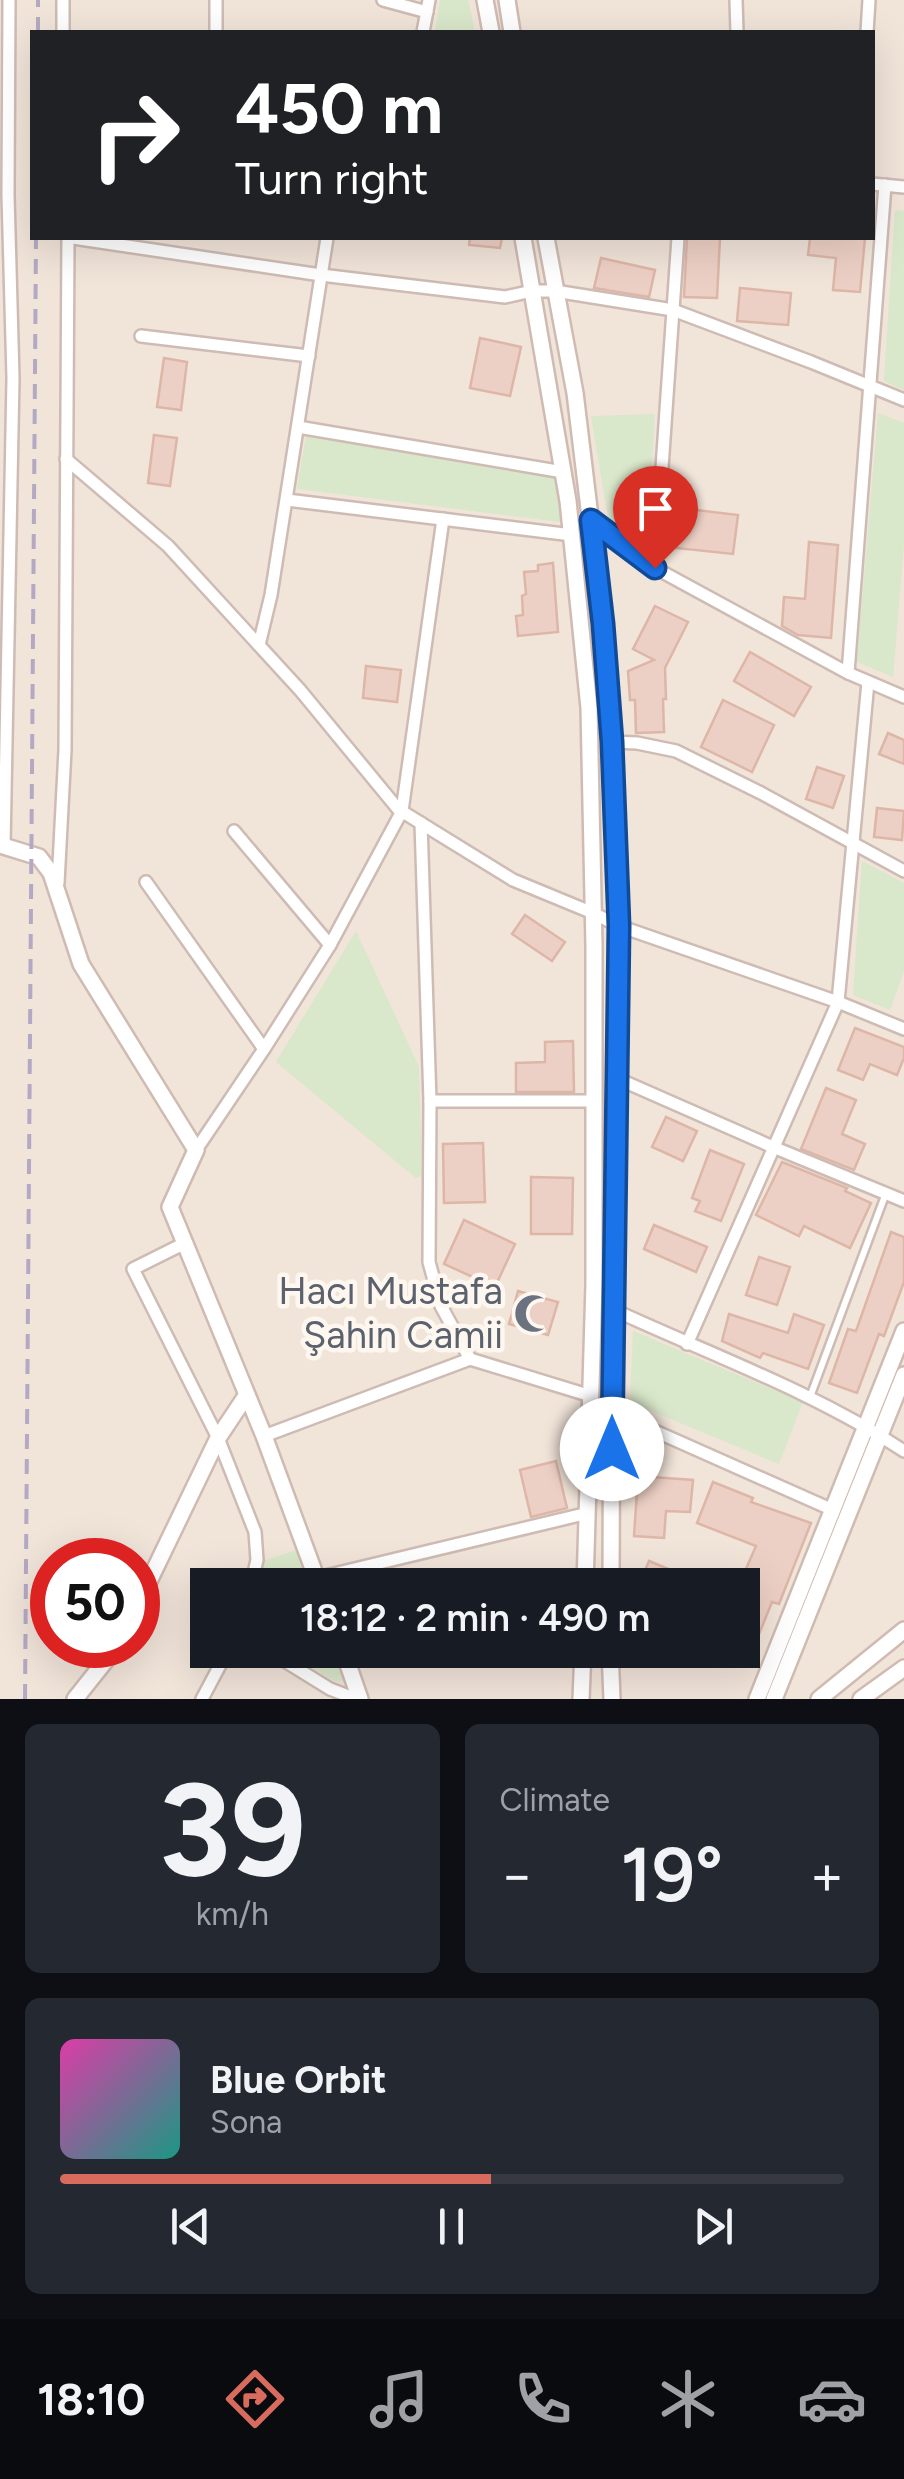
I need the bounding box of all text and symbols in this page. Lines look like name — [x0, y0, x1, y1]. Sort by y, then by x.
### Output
text: 450 m — [235, 66, 443, 151]
icon: right — [70, 70, 200, 200]
text: Turn right — [235, 151, 428, 205]
pin — [613, 466, 698, 569]
icon: arrive — [628, 481, 683, 536]
place label: Hacı Mustafa Şahin Camii — [278, 1268, 503, 1358]
mosque icon: Hacı Mustafa Şahin Camii — [512, 1292, 554, 1334]
position arrow — [560, 1397, 664, 1501]
speed limit sign: 50 — [30, 1538, 160, 1668]
text: 18:12 · 2 min · 490 m — [300, 1595, 650, 1641]
text: 39 — [158, 1752, 306, 1908]
text: Climate — [500, 1781, 610, 1819]
text: 19° — [620, 1830, 723, 1920]
text: − — [500, 1842, 534, 1908]
text: + — [810, 1842, 844, 1908]
text: km/h — [196, 1895, 269, 1933]
text: Blue Orbit — [210, 2057, 386, 2103]
text: Sona — [210, 2103, 282, 2141]
icon: previous — [163, 2199, 218, 2254]
icon: pause — [424, 2199, 479, 2254]
icon: next — [686, 2199, 741, 2254]
icon: directions — [220, 2364, 290, 2434]
icon: music — [364, 2364, 434, 2434]
icon: phone — [508, 2364, 578, 2434]
icon: climate — [653, 2364, 723, 2434]
icon: car — [797, 2364, 867, 2434]
text: 18:10 — [37, 2372, 145, 2426]

